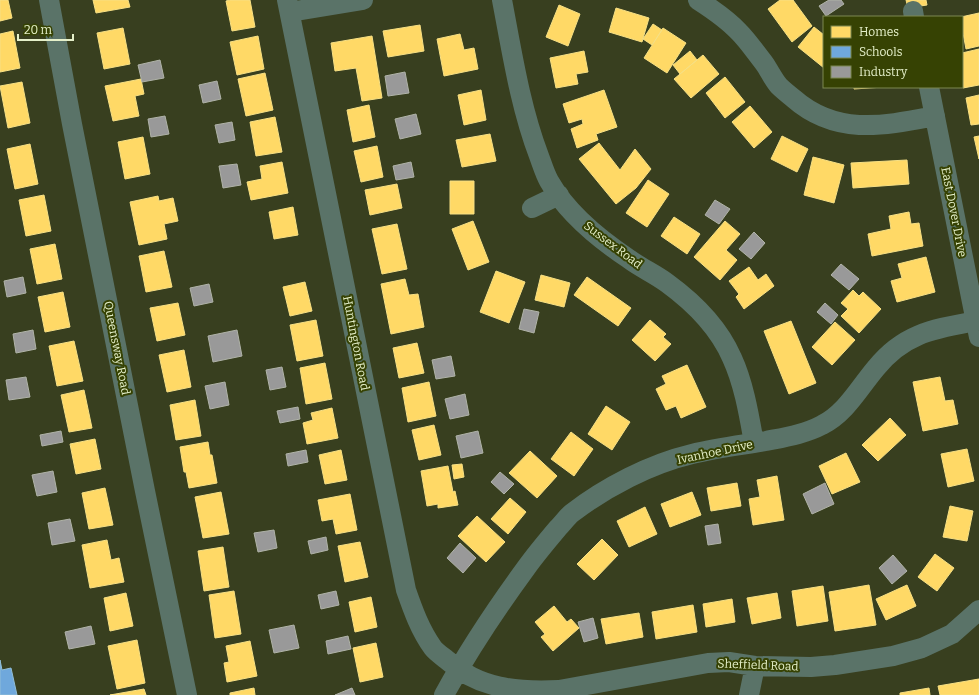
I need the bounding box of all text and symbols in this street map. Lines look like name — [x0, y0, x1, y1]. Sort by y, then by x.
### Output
scale bar — [18, 16, 73, 42]
legend — [823, 16, 963, 88]
text: 20 m — [24, 23, 53, 37]
text: Homes — [859, 25, 899, 39]
text: Schools — [859, 45, 903, 59]
text: Industry — [859, 65, 908, 79]
street label: East Dover Drive — [938, 166, 970, 258]
street label: Sussex Road — [581, 219, 645, 271]
street label: Huntington Road — [340, 295, 372, 391]
street label: Queensway Road — [101, 300, 133, 396]
street label: Ivanhoe Drive — [676, 437, 754, 467]
street label: Sheffield Road — [717, 657, 799, 673]

